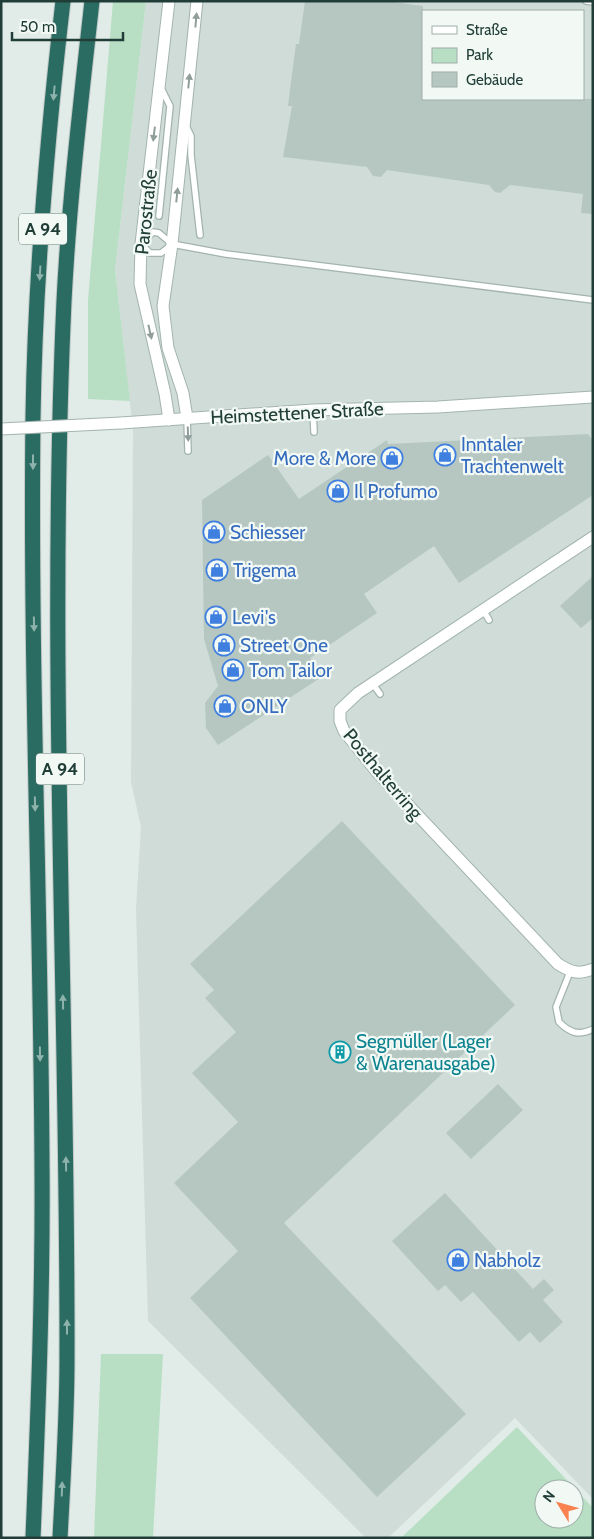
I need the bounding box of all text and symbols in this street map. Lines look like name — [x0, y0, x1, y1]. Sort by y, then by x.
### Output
scale bar — [12, 10, 124, 42]
legend — [422, 10, 584, 100]
one-way arrow — [192, 11, 200, 27]
text: 50 m — [20, 18, 55, 36]
text: Straße — [466, 21, 508, 39]
text: Park — [466, 46, 493, 64]
text: Gebäude — [466, 71, 523, 89]
one-way arrow — [185, 72, 193, 88]
one-way arrow — [50, 86, 58, 102]
one-way arrow — [150, 126, 158, 142]
street label: Parostraße — [130, 168, 162, 256]
one-way arrow — [174, 187, 182, 203]
road number: A 94 — [19, 213, 67, 244]
one-way arrow — [36, 265, 44, 281]
one-way arrow — [146, 324, 154, 339]
street label: Heimstettener Straße — [210, 397, 384, 429]
one-way arrow — [184, 427, 192, 443]
place label: Inntaler Trachtenwelt — [461, 433, 565, 478]
shop icon: Inntaler Trachtenwelt — [433, 443, 457, 467]
shop icon: More & More — [380, 446, 404, 470]
place label: More & More — [274, 447, 376, 470]
one-way arrow — [29, 454, 37, 470]
shop icon: Il Profumo — [326, 479, 350, 503]
place label: Il Profumo — [354, 480, 438, 503]
shop icon: Schiesser — [202, 520, 226, 544]
place label: Schiesser — [230, 521, 305, 544]
shop icon: Trigema — [205, 558, 229, 582]
place label: Trigema — [233, 559, 296, 582]
shop icon: Levi's — [204, 605, 228, 629]
place label: Levi's — [232, 606, 276, 629]
one-way arrow — [30, 616, 38, 632]
shop icon: Street One — [212, 633, 236, 657]
place label: Street One — [240, 634, 328, 657]
shop icon: Tom Tailor — [221, 658, 245, 682]
place label: Tom Tailor — [249, 659, 332, 682]
shop icon: ONLY — [213, 694, 237, 718]
place label: ONLY — [241, 695, 288, 718]
street label: Posthalterring — [338, 724, 428, 824]
road number: A 94 — [36, 754, 84, 784]
one-way arrow — [31, 796, 39, 812]
one-way arrow — [59, 993, 67, 1009]
place label: Segmüller (Lager & Warenausgabe) — [356, 1030, 496, 1075]
building icon: Segmüller (Lager & Warenausgabe) — [328, 1040, 352, 1064]
one-way arrow — [36, 1046, 44, 1062]
one-way arrow — [61, 1156, 69, 1172]
shop icon: Nabholz — [446, 1248, 470, 1272]
place label: Nabholz — [474, 1249, 541, 1272]
one-way arrow — [63, 1318, 71, 1334]
north arrow — [534, 1479, 584, 1529]
one-way arrow — [59, 1481, 67, 1497]
text: N — [538, 1487, 559, 1506]

